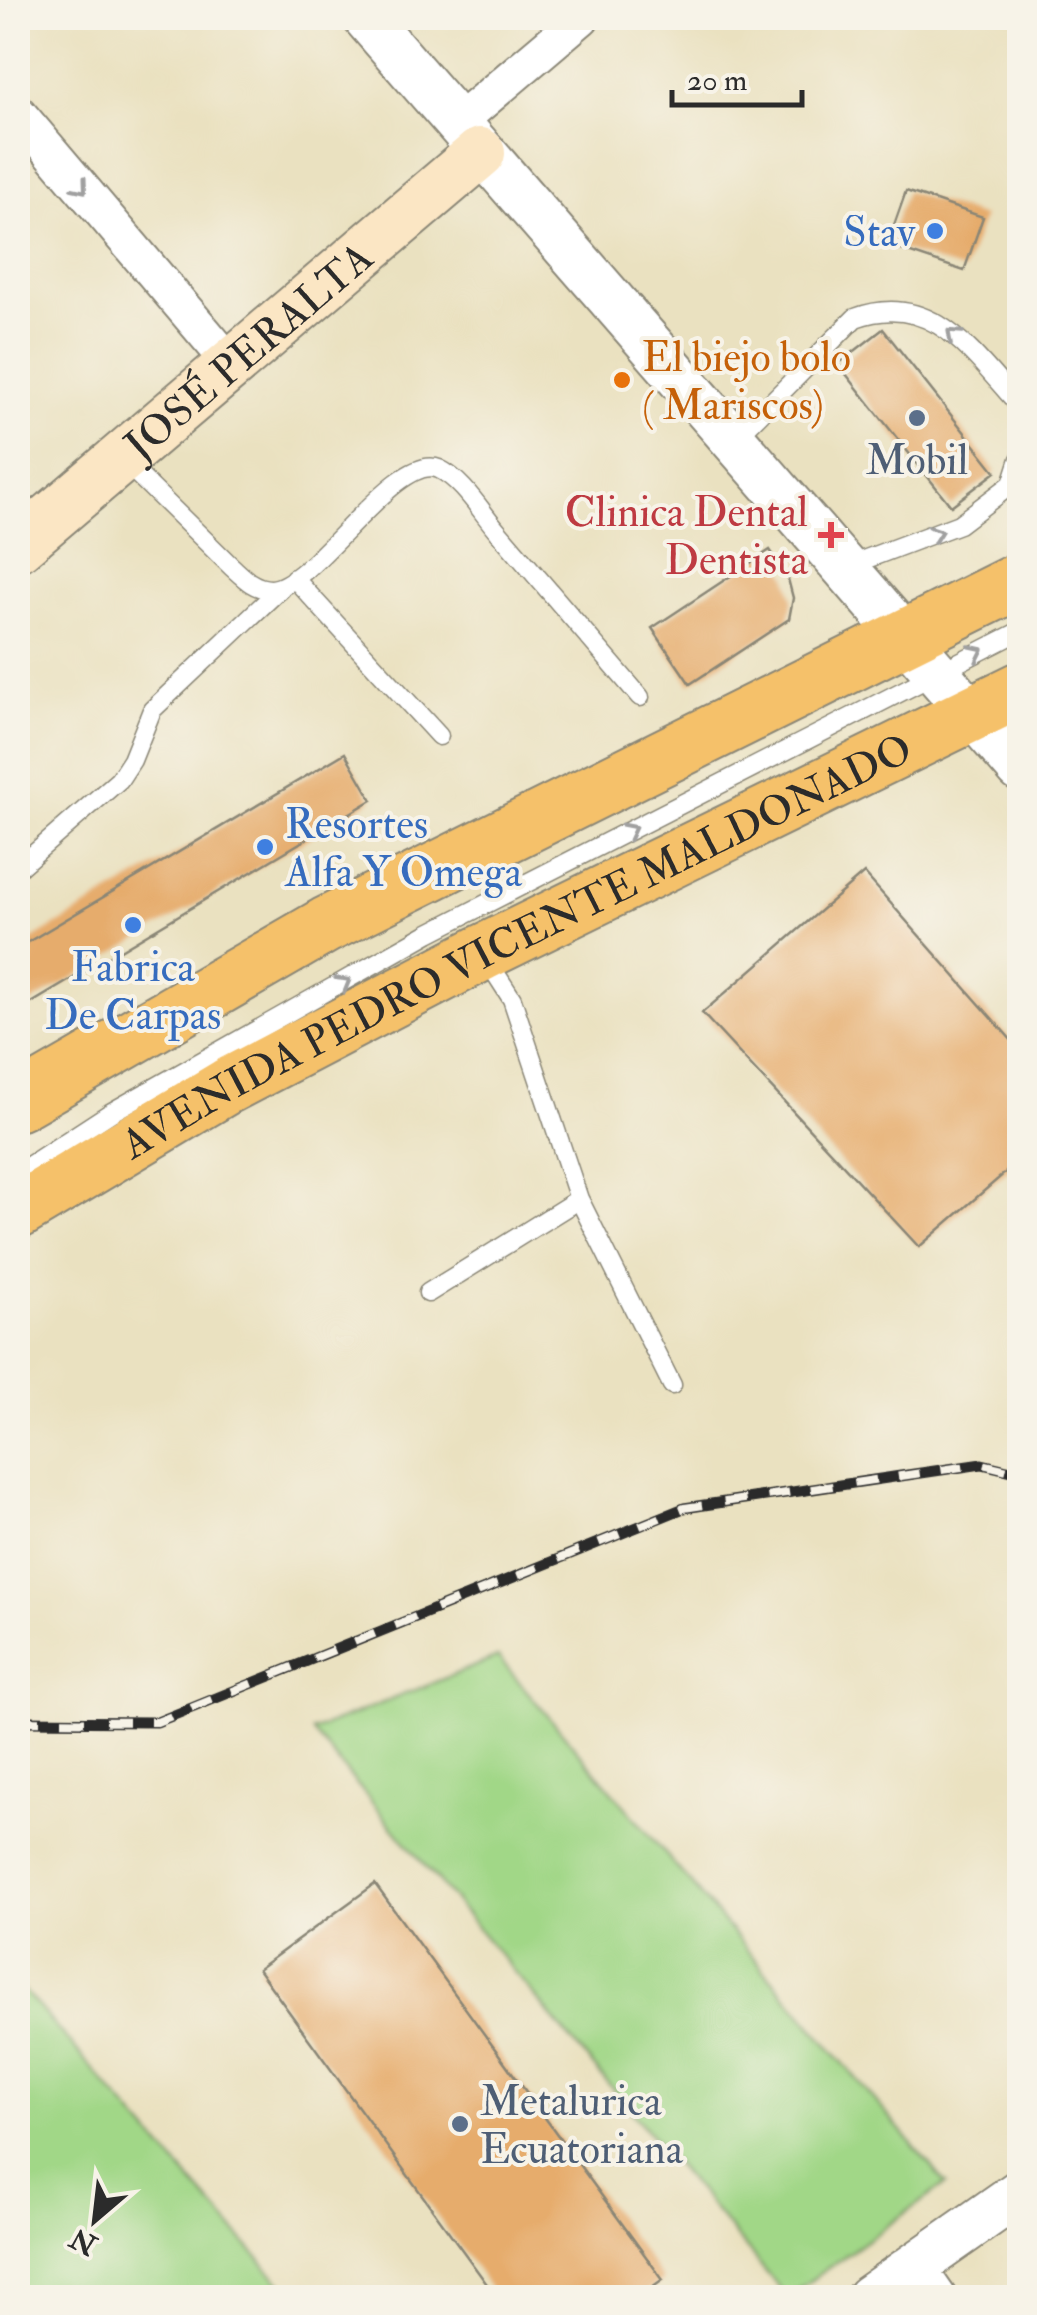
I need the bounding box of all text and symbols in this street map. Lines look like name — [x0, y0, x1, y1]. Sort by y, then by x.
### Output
scale bar — [672, 45, 802, 107]
text: 20 m — [687, 62, 747, 99]
one-way arrow — [69, 175, 87, 194]
place label: Stav — [843, 207, 916, 259]
marker: Stav — [924, 220, 946, 242]
street label: JOSÉ PERALTA — [114, 232, 384, 473]
one-way arrow — [946, 329, 965, 347]
place label: El biejo bolo ( Mariscos) — [642, 332, 851, 432]
marker: El biejo bolo ( Mariscos) — [611, 369, 633, 391]
marker: Mobil — [906, 407, 928, 429]
place label: Mobil — [866, 435, 968, 487]
place label: Clinica Dental Dentista — [565, 487, 809, 587]
marker: Clinica Dental Dentista — [818, 522, 844, 548]
one-way arrow — [926, 525, 944, 545]
one-way arrow — [967, 645, 985, 665]
street label: AVENIDA PEDRO VICENTE MALDONADO — [111, 723, 921, 1172]
place label: Resortes Alfa Y Omega — [284, 799, 523, 899]
one-way arrow — [620, 823, 638, 842]
marker: Resortes Alfa Y Omega — [254, 836, 276, 858]
marker: Fabrica De Carpas — [122, 914, 144, 936]
place label: Fabrica De Carpas — [45, 942, 221, 1042]
one-way arrow — [333, 976, 351, 995]
place label: Metalurica Ecuatoriana — [480, 2076, 684, 2176]
marker: Metalurica Ecuatoriana — [449, 2113, 471, 2135]
north arrow — [45, 2170, 145, 2270]
text: N — [64, 2219, 104, 2263]

